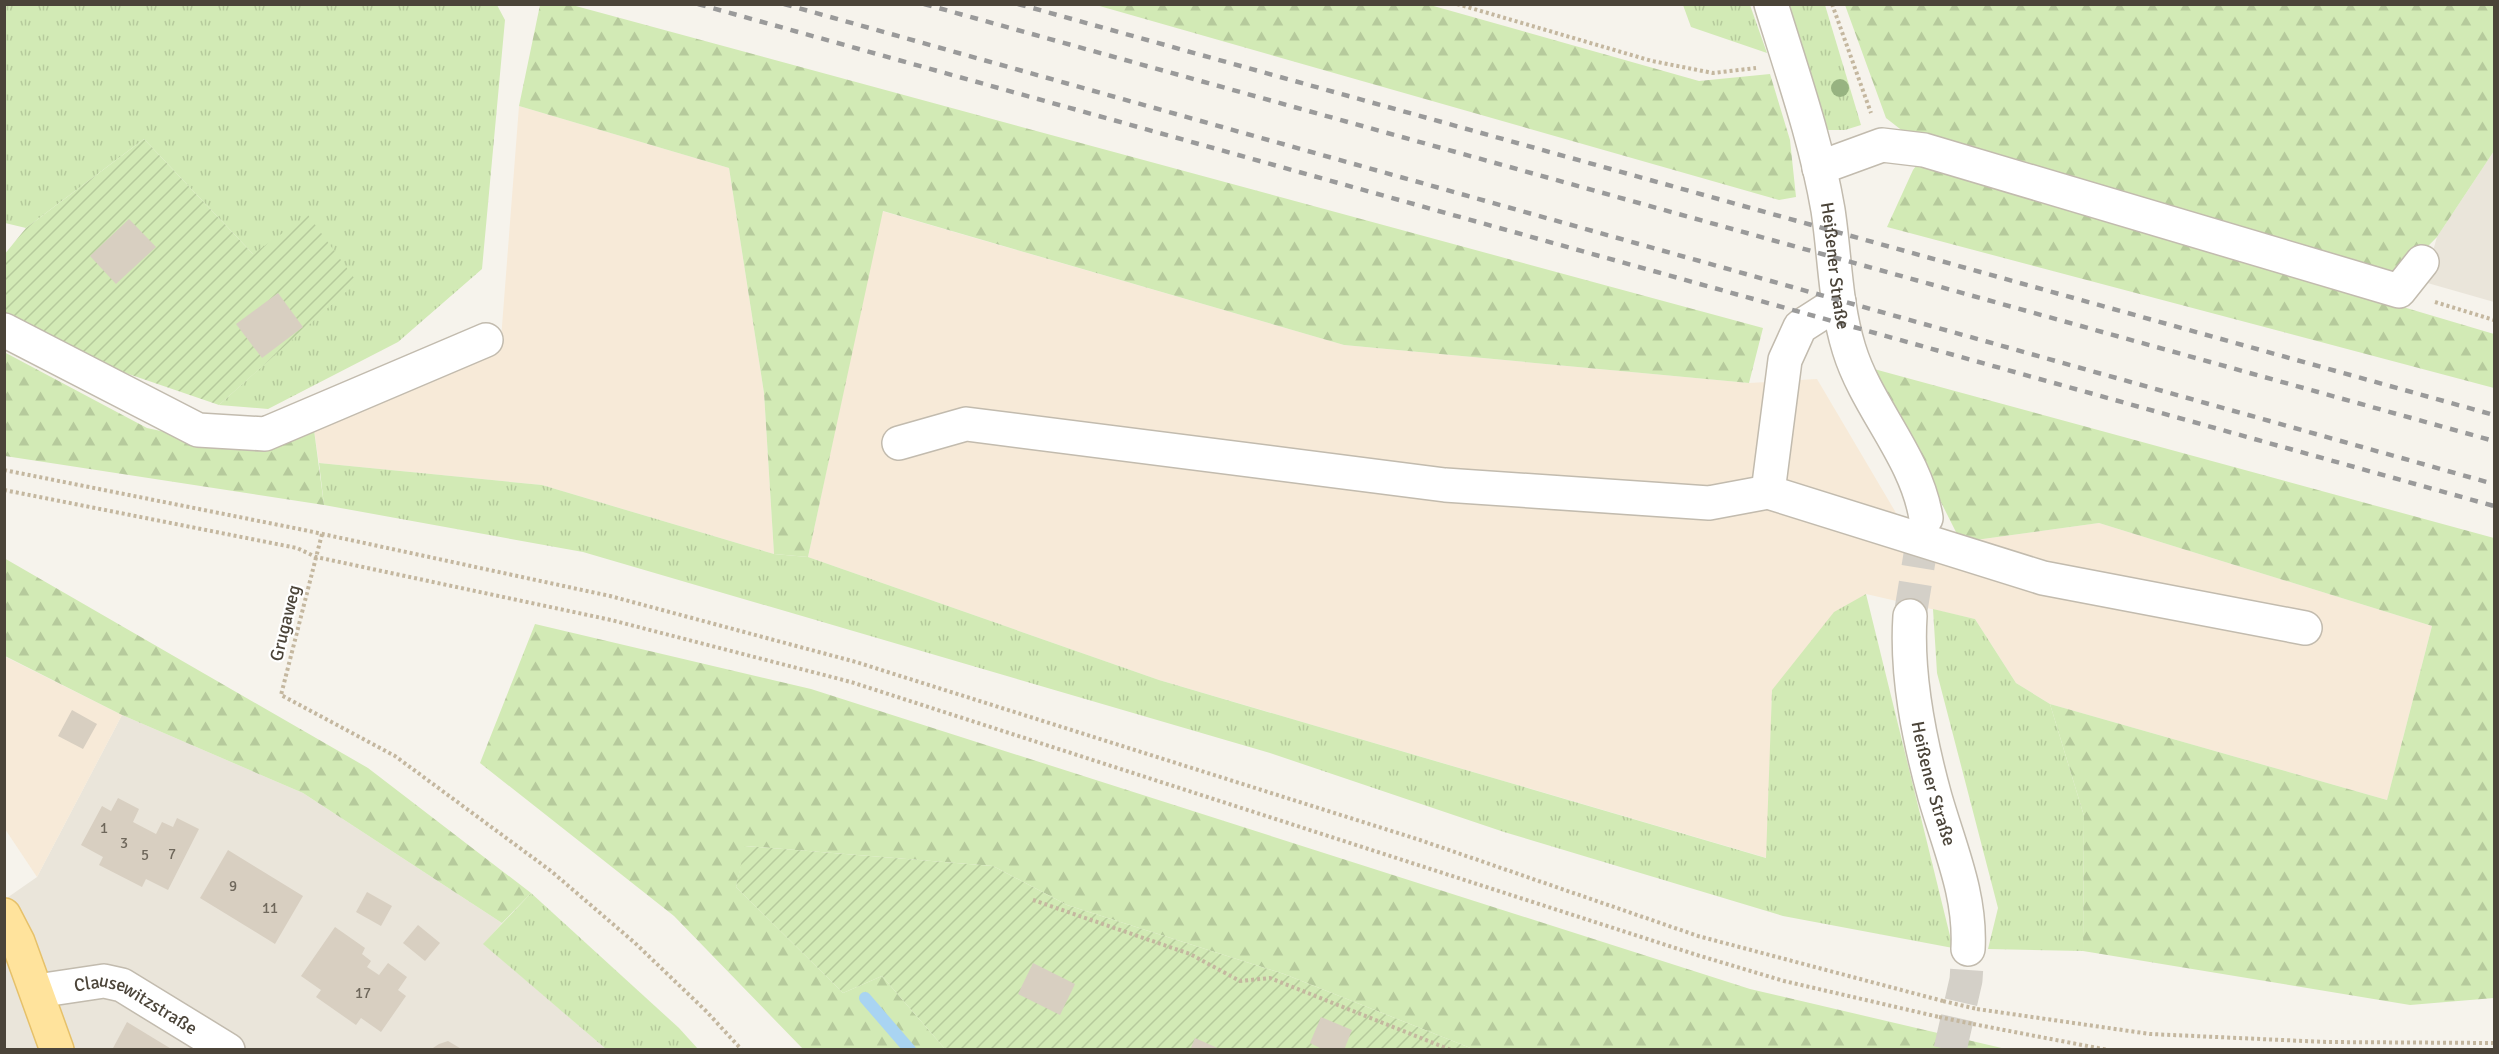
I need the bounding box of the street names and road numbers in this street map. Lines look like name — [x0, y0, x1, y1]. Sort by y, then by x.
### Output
street label: Heißener Straße — [1816, 200, 1854, 331]
street label: Grugaweg — [265, 583, 305, 663]
street label: Heißener Straße — [1907, 719, 1961, 849]
street label: Clausewitzstraße — [73, 969, 201, 1039]

